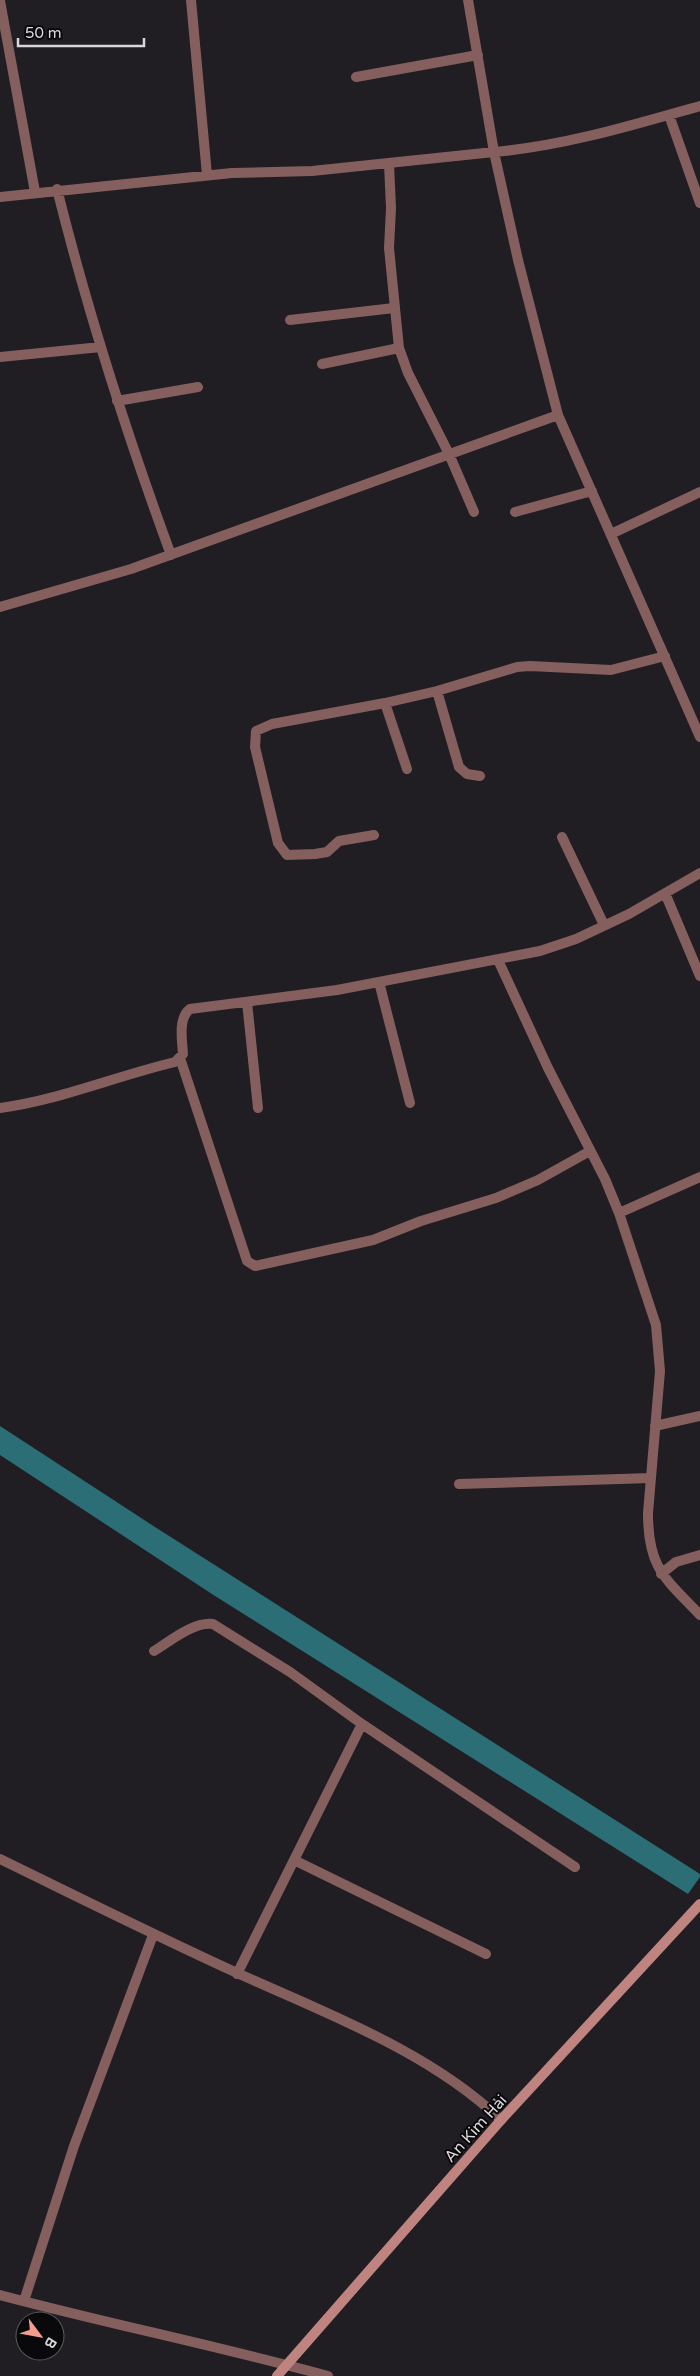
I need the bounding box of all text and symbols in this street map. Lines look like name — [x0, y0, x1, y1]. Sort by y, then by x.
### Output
scale bar — [18, 15, 144, 47]
text: 50 m — [25, 24, 62, 42]
street label: An Kim Hải — [440, 2091, 511, 2167]
north arrow — [15, 2311, 65, 2361]
text: B — [41, 2334, 60, 2351]

